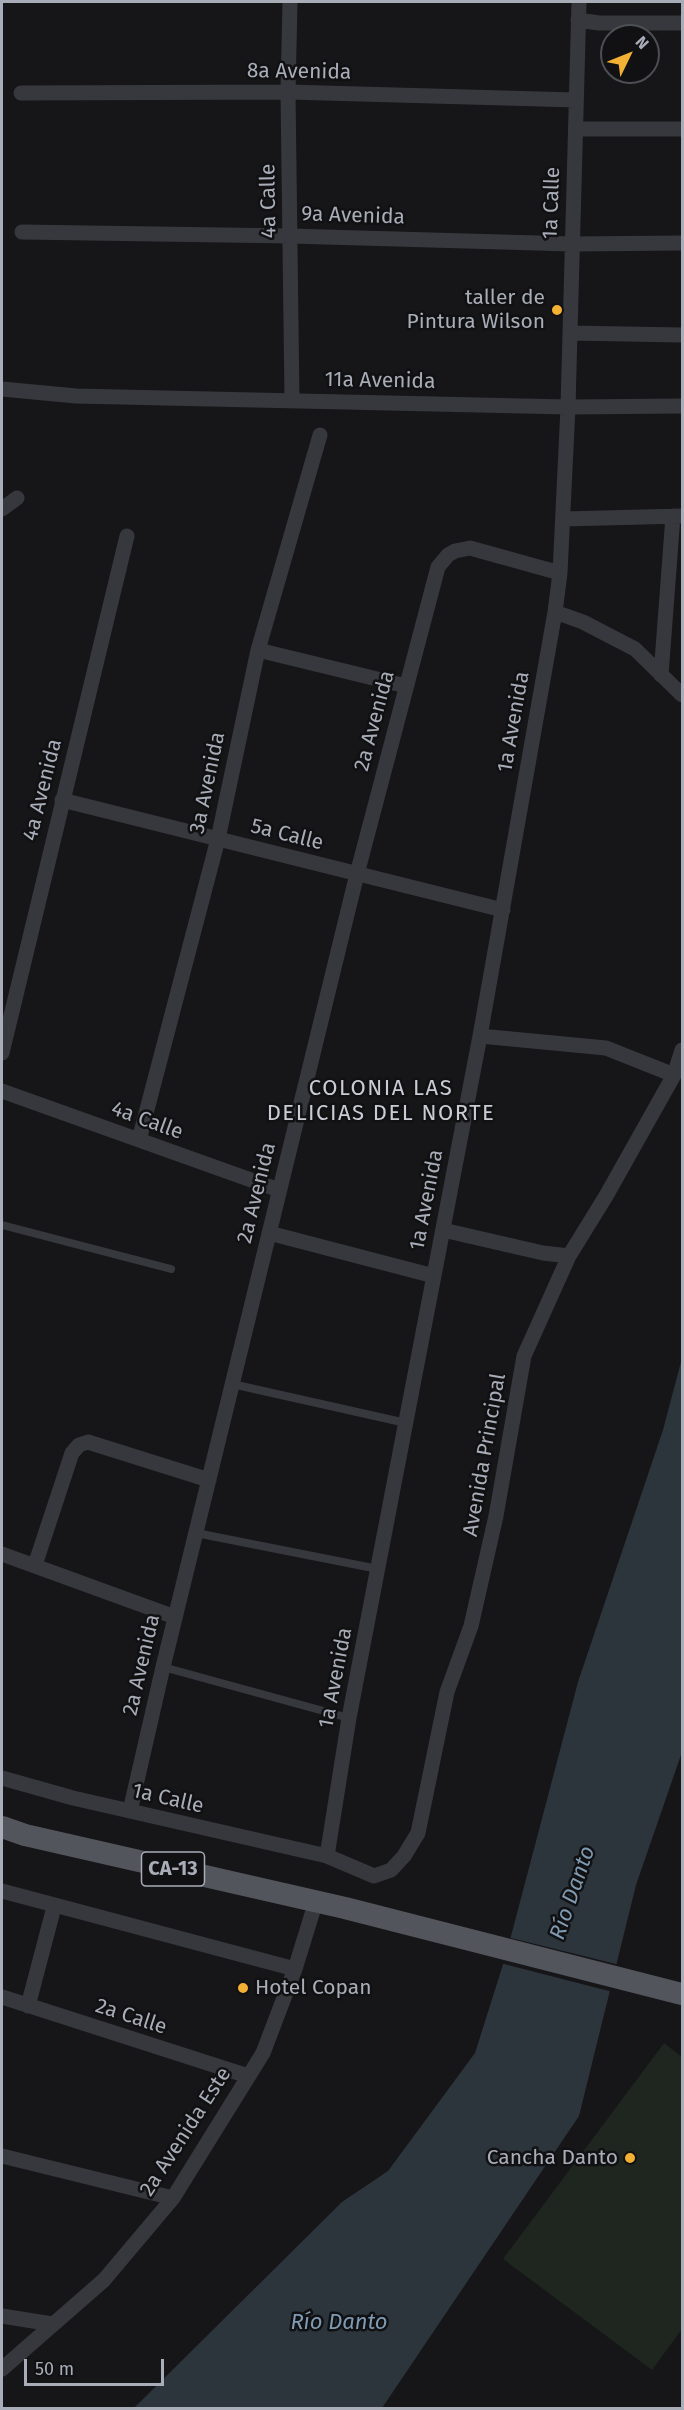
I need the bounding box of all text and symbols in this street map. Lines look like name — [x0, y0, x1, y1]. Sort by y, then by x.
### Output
north arrow — [600, 24, 660, 84]
text: N — [631, 32, 653, 53]
street label: 8a Avenida — [247, 58, 351, 86]
street label: 4a Calle — [256, 164, 282, 238]
street label: 1a Calle — [538, 166, 566, 240]
street label: 9a Avenida — [301, 202, 405, 230]
place label: taller de Pintura Wilson — [407, 285, 545, 335]
marker: taller de Pintura Wilson — [550, 303, 564, 317]
street label: 11a Avenida — [324, 367, 436, 395]
street label: 2a Avenida — [349, 668, 401, 774]
street label: 1a Avenida — [493, 670, 535, 774]
street label: 3a Avenida — [185, 730, 231, 836]
street label: 4a Avenida — [18, 736, 68, 844]
street label: 5a Calle — [248, 814, 326, 856]
district label: COLONIA LAS DELICIAS DEL NORTE — [267, 1076, 495, 1128]
street label: 4a Calle — [108, 1096, 186, 1146]
street label: 2a Avenida — [232, 1140, 282, 1246]
street label: 1a Avenida — [405, 1148, 449, 1252]
street label: Avenida Principal — [458, 1371, 512, 1539]
street label: 2a Avenida — [118, 1612, 166, 1718]
street label: 1a Avenida — [314, 1626, 358, 1730]
street label: 1a Calle — [130, 1779, 206, 1819]
water label: Río Danto — [545, 1843, 601, 1943]
road number: CA-13 — [142, 1852, 204, 1886]
place label: Hotel Copan — [255, 1975, 372, 2001]
marker: Hotel Copan — [236, 1981, 250, 1995]
street label: 2a Calle — [92, 1994, 170, 2040]
street label: 2a Avenida Este — [135, 2063, 237, 2201]
place label: Cancha Danto — [487, 2145, 618, 2171]
marker: Cancha Danto — [623, 2151, 637, 2165]
water label: Río Danto — [290, 2310, 388, 2336]
scale bar — [27, 2347, 166, 2385]
text: 50 m — [35, 2358, 74, 2380]

